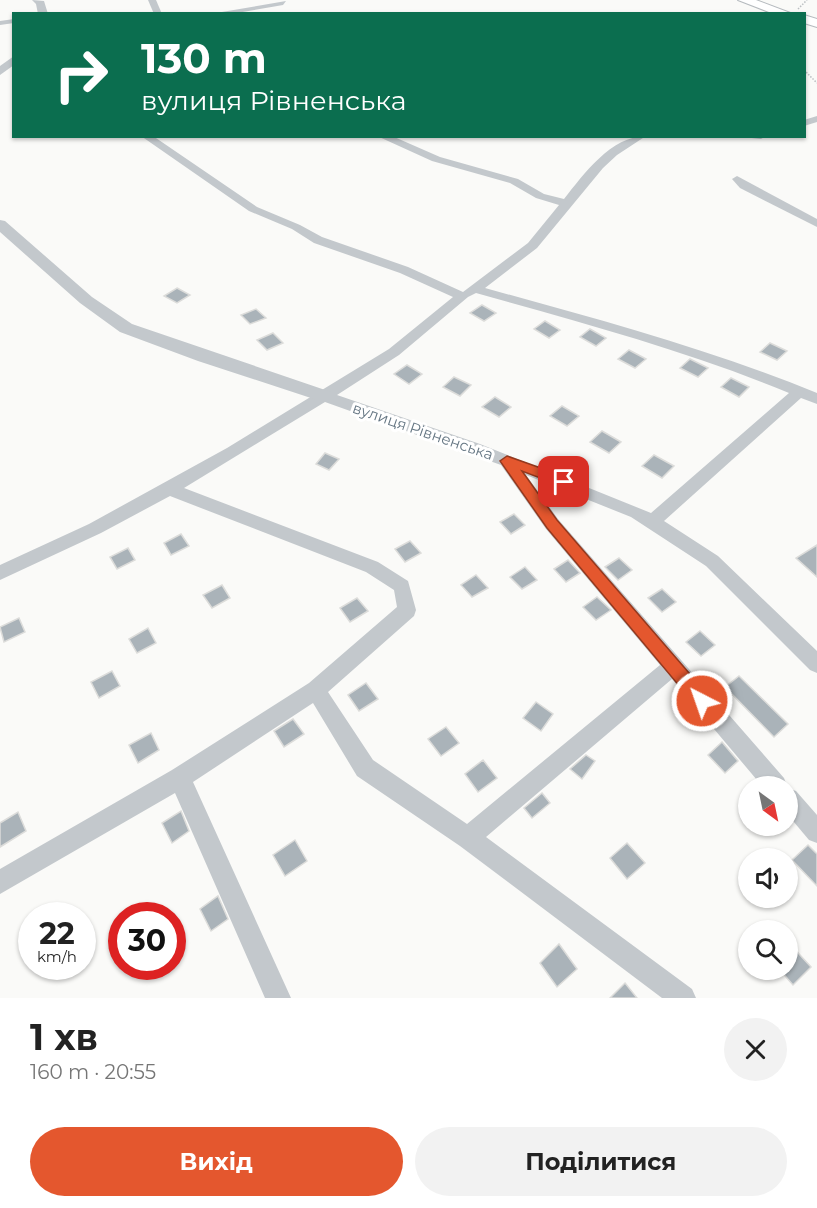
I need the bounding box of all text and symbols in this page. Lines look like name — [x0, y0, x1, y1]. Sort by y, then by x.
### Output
text: 130 m — [141, 32, 267, 84]
icon: right — [42, 36, 120, 114]
text: вулиця Рівненська — [141, 84, 406, 117]
street label: вулиця Рівненська — [350, 398, 496, 464]
pin — [538, 456, 589, 507]
icon: arrive — [547, 465, 580, 498]
position arrow — [670, 669, 734, 733]
north arrow — [738, 776, 798, 836]
map controls — [738, 776, 798, 980]
button: sound — [738, 848, 798, 908]
speed limit sign: 30 — [108, 902, 186, 980]
text: 22 — [39, 915, 75, 952]
button: search — [738, 920, 798, 980]
text: km/h — [37, 947, 77, 966]
text: 1 хв — [30, 1015, 98, 1059]
button: close — [724, 1018, 787, 1081]
text: 160 m · 20:55 — [30, 1060, 156, 1084]
button: Вихід — [30, 1127, 403, 1196]
button: Поділитися — [415, 1127, 787, 1196]

